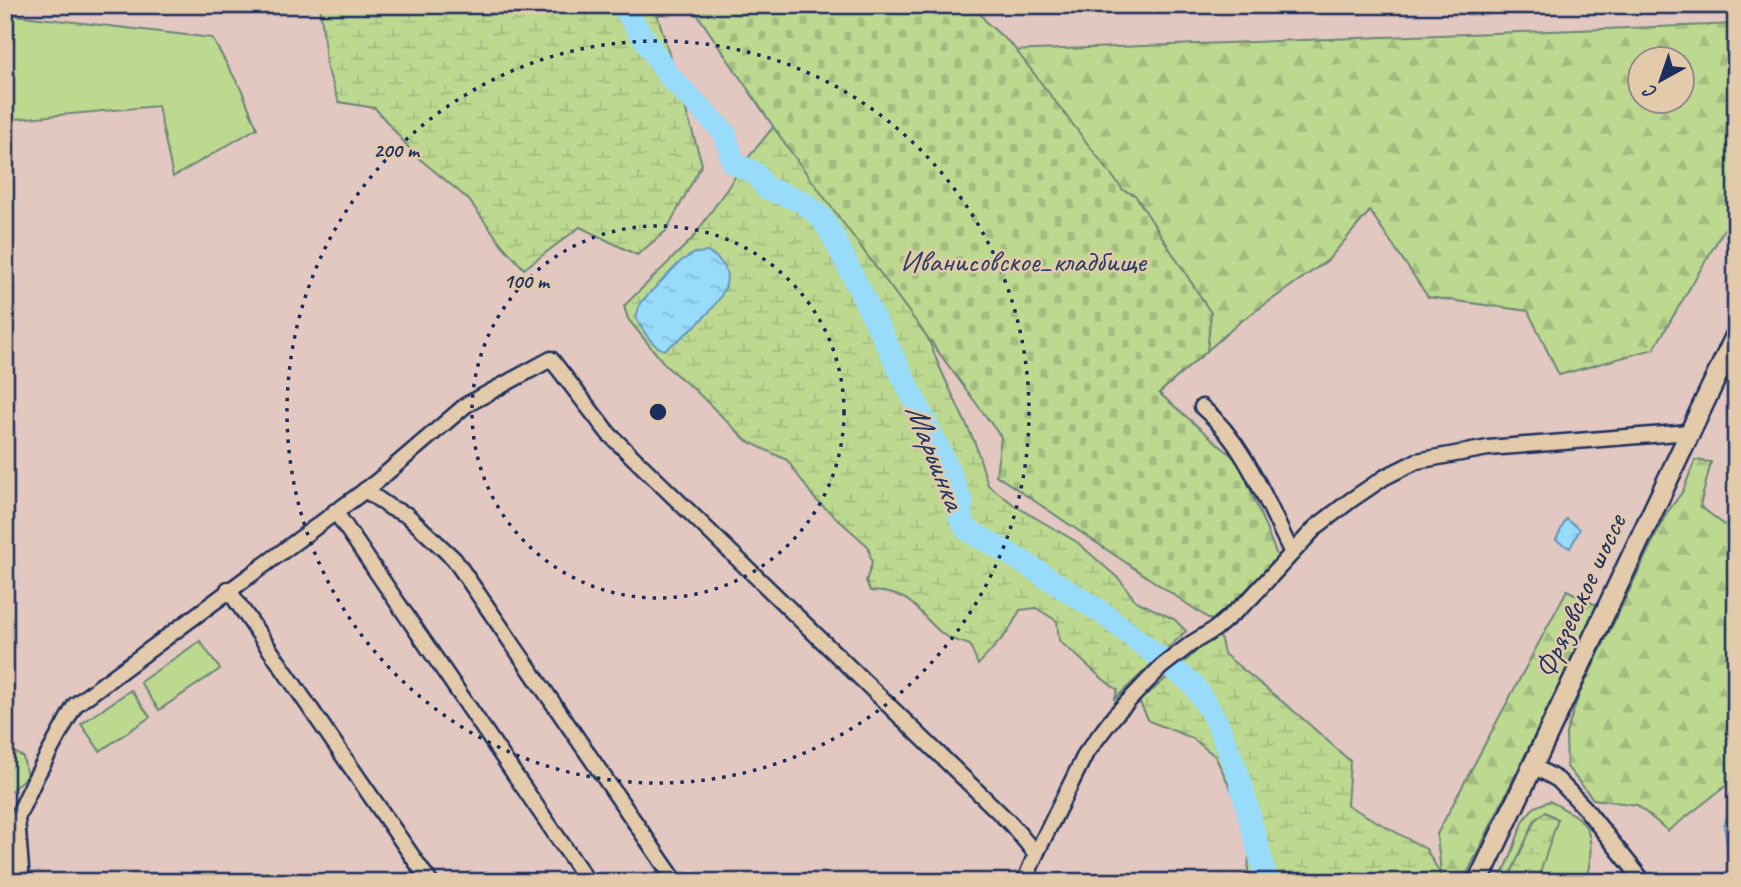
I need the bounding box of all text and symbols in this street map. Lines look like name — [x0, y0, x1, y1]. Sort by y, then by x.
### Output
north arrow — [1626, 46, 1696, 116]
text: С — [1637, 78, 1662, 104]
text: 200 m — [373, 137, 421, 163]
park label: Иванисовское_кладбище — [900, 242, 1148, 280]
text: 100 m — [503, 268, 551, 294]
water label: Марьинка — [896, 397, 977, 519]
centre of rings — [646, 400, 670, 424]
street label: Фрязевское шоссе — [1526, 506, 1635, 684]

